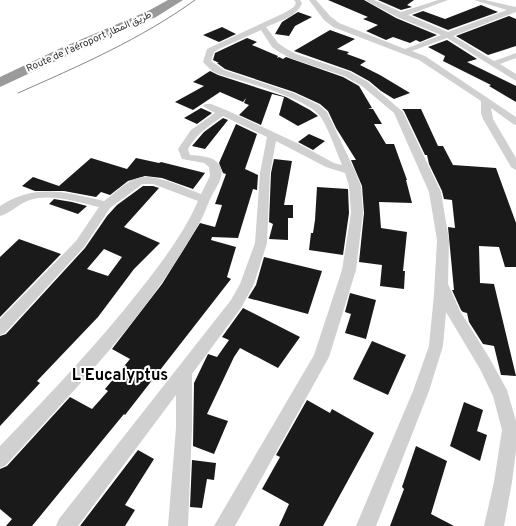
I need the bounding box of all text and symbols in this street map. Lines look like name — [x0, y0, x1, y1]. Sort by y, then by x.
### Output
street label: Route de l'aéroport طريق المطار — [24, 8, 154, 76]
district label: L'Eucalyptus — [72, 366, 168, 386]

